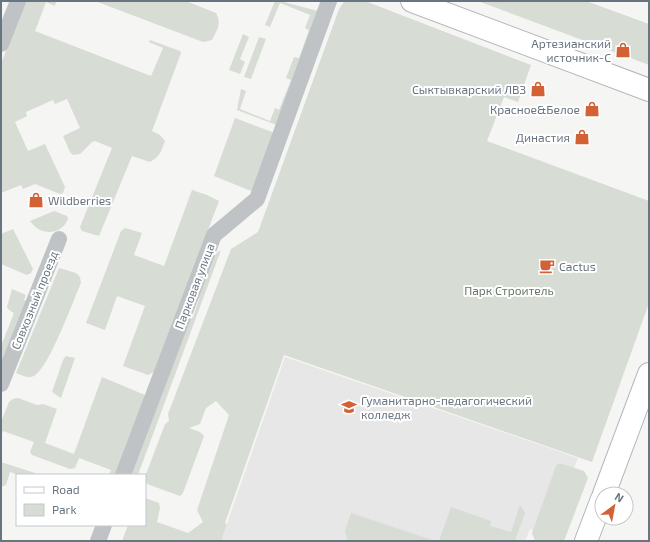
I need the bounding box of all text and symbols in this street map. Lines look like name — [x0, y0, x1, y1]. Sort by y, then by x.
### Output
place label: Артезианский источник-С — [531, 36, 611, 64]
shop icon: Артезианский источник-С — [614, 41, 632, 59]
shop icon: Сыктывкарский ЛВЗ — [529, 80, 547, 98]
place label: Сыктывкарский ЛВЗ — [412, 82, 526, 96]
shop icon: Красное&Белое — [583, 100, 601, 118]
place label: Красное&Белое — [490, 102, 580, 116]
shop icon: Династия — [573, 128, 591, 146]
place label: Династия — [516, 130, 570, 144]
shop icon: Wildberries — [27, 191, 45, 209]
place label: Wildberries — [48, 193, 111, 207]
street label: Парковая улица — [171, 241, 218, 331]
street label: Совхозный проезд — [8, 249, 60, 351]
cafe icon: Cactus — [538, 257, 556, 275]
place label: Cactus — [559, 259, 596, 273]
park label: Парк Строитель — [464, 283, 554, 297]
place label: Гуманитарно-педагогический колледж — [361, 393, 532, 421]
school or university icon: Гуманитарно-педагогический колледж — [340, 398, 358, 416]
legend — [16, 474, 146, 526]
text: Road — [52, 482, 80, 496]
north arrow — [594, 486, 634, 526]
text: N — [613, 489, 626, 505]
text: Park — [52, 502, 77, 516]

